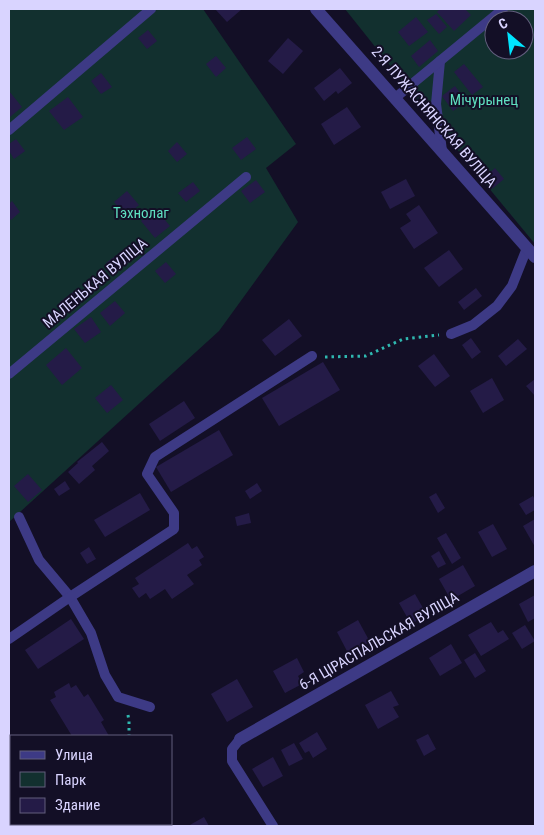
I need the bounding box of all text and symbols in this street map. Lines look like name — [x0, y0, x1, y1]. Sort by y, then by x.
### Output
north arrow — [484, 10, 534, 60]
text: С — [496, 15, 510, 32]
street label: 2-Я ЛУЖАСНЯНСКАЯ ВУЛІЦА — [368, 43, 500, 192]
park label: Мічурынец — [450, 91, 518, 109]
park label: Тэхнолаг — [113, 204, 169, 222]
street label: МАЛЕНЬКАЯ ВУЛІЦА — [39, 234, 151, 332]
street label: 6-Я ЦІРАСПАЛЬСКАЯ ВУЛІЦА — [296, 588, 462, 694]
legend — [10, 735, 172, 825]
text: Улица — [55, 746, 93, 764]
text: Парк — [55, 771, 86, 789]
text: Здание — [55, 796, 100, 814]

